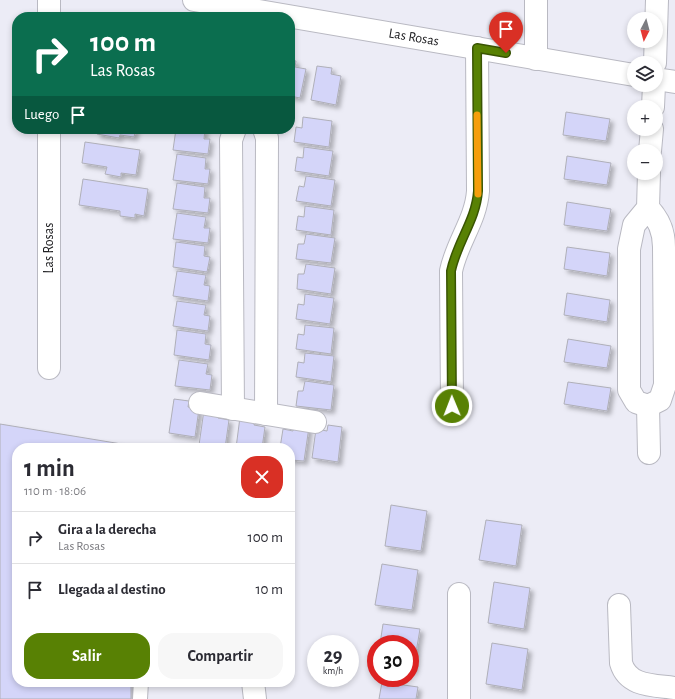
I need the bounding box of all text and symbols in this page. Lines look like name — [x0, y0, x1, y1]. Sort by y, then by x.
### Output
pin — [489, 12, 523, 53]
north arrow — [627, 12, 663, 48]
map controls — [627, 12, 663, 180]
icon: arrive — [495, 18, 517, 40]
street label: Las Rosas — [388, 26, 440, 49]
icon: right — [24, 28, 76, 80]
text: 100 m — [90, 29, 156, 57]
button: layers — [627, 56, 663, 92]
text: Las Rosas — [90, 62, 155, 80]
button: + — [627, 100, 663, 136]
icon: arrive — [67, 104, 89, 126]
text: Luego — [24, 107, 59, 122]
button: − — [627, 144, 663, 180]
street label: Las Rosas — [42, 223, 56, 273]
position arrow — [431, 385, 473, 427]
button: close — [241, 456, 283, 498]
text: 1 min — [24, 457, 75, 481]
text: 110 m · 18:06 — [24, 485, 86, 498]
text: Gira a la derecha — [58, 522, 157, 537]
icon: right — [24, 527, 46, 549]
text: 100 m — [248, 530, 283, 545]
text: Las Rosas — [58, 540, 105, 553]
icon: arrive — [24, 579, 46, 601]
text: Llegada al destino — [58, 582, 166, 597]
text: 10 m — [255, 582, 283, 597]
button: Salir — [24, 633, 150, 679]
button: Compartir — [158, 633, 283, 679]
speed limit sign: 30 — [367, 635, 419, 687]
text: 29 — [323, 646, 343, 666]
text: km/h — [323, 666, 343, 676]

